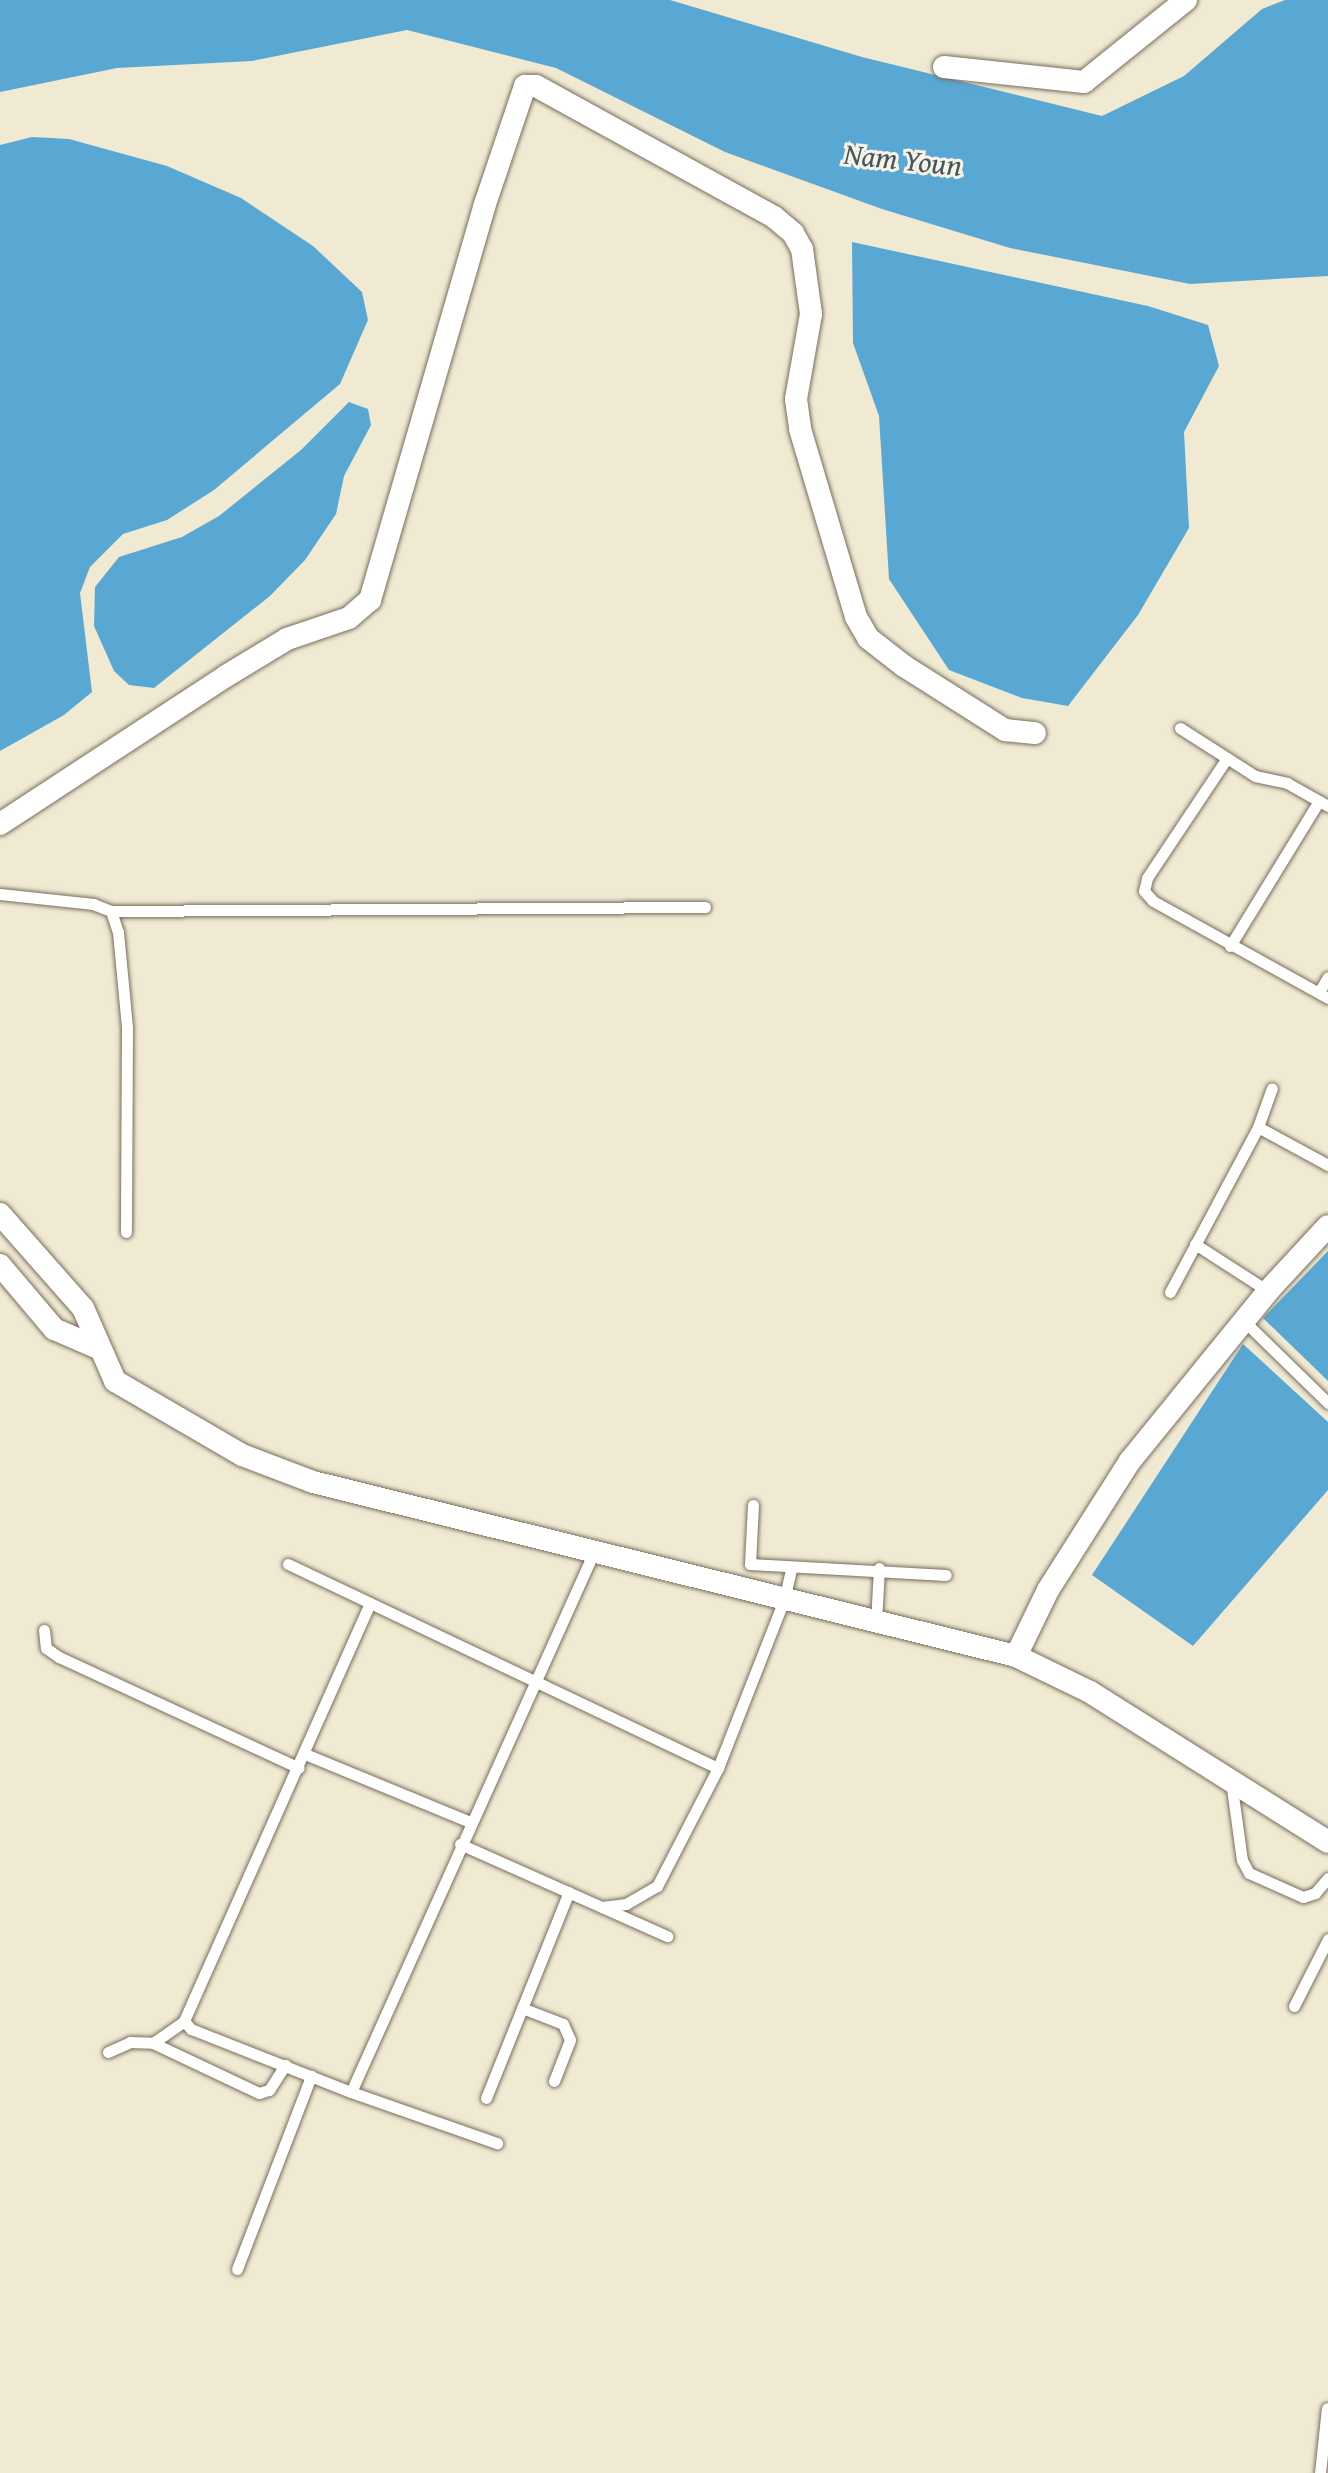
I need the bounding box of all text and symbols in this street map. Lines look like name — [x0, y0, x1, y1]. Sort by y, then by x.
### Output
water label: Nam Youn — [842, 135, 964, 183]

